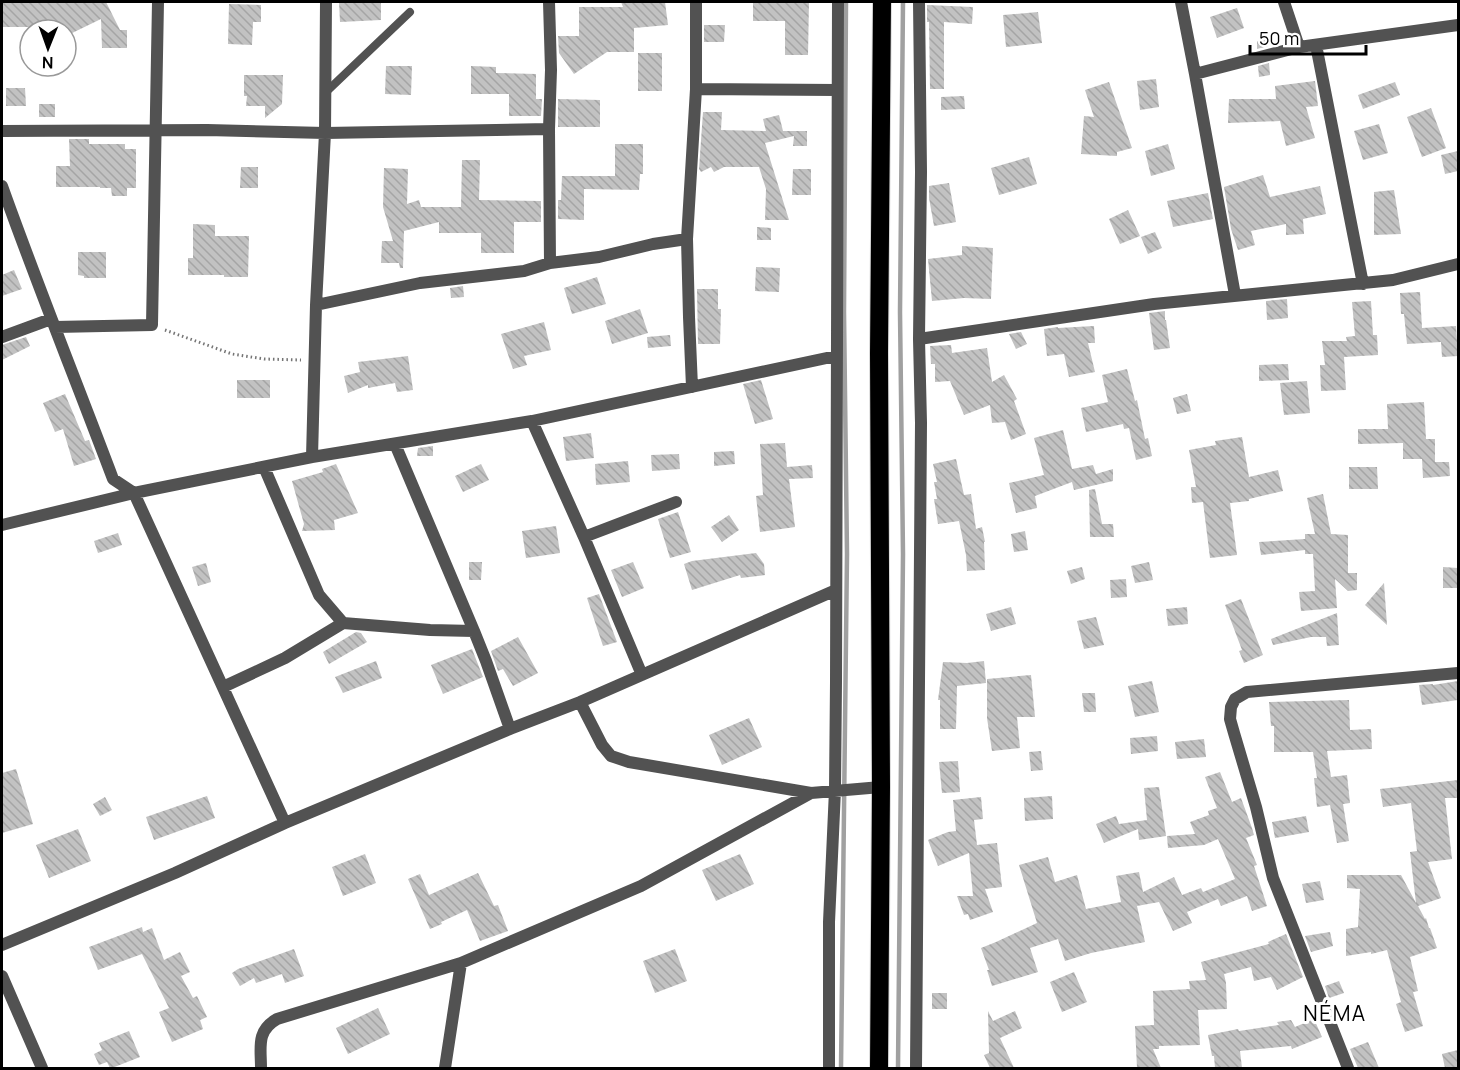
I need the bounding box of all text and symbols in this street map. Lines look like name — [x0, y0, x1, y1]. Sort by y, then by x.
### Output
north arrow — [18, 18, 78, 78]
scale bar — [1250, 18, 1366, 56]
text: 50 m — [1259, 26, 1299, 50]
text: N — [42, 52, 54, 74]
district label: NÉMA — [1303, 999, 1367, 1027]

